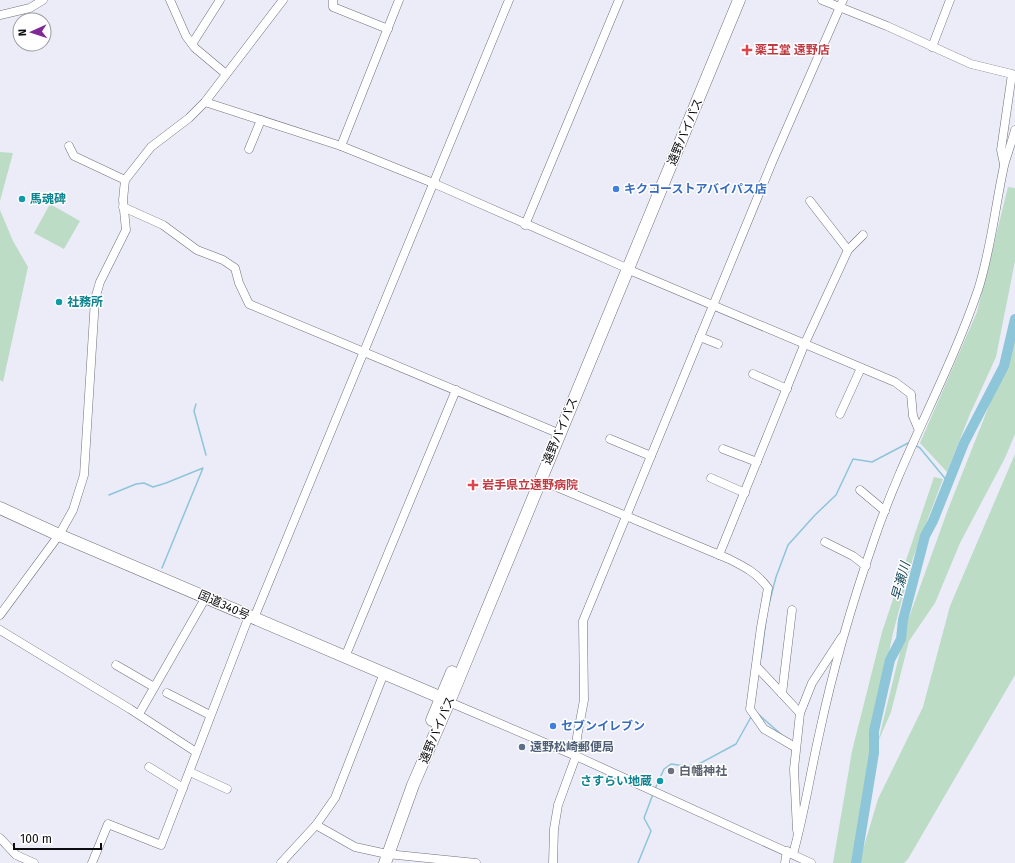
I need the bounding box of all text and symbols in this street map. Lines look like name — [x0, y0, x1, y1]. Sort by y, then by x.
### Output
north arrow — [12, 12, 52, 52]
text: N — [16, 29, 29, 36]
place label: 薬王堂 遠野店 — [755, 43, 830, 57]
marker: 薬王堂 遠野店 — [742, 45, 752, 55]
street label: 遠野バイパス — [665, 96, 705, 168]
place label: キクコーストアバイパス店 — [624, 182, 767, 196]
marker: キクコーストアバイパス店 — [611, 184, 621, 194]
place label: 馬魂碑 — [30, 192, 66, 206]
marker: 馬魂碑 — [17, 194, 27, 204]
place label: 社務所 — [67, 295, 103, 309]
marker: 社務所 — [54, 297, 64, 307]
street label: 遠野バイパス — [540, 395, 580, 467]
place label: 岩手県立遠野病院 — [482, 478, 578, 492]
marker: 岩手県立遠野病院 — [467, 479, 479, 491]
water label: 早瀬川 — [888, 558, 913, 602]
street label: 国道340号 — [196, 587, 252, 623]
street label: 遠野バイパス — [417, 694, 457, 766]
place label: セブンイレブン — [561, 719, 645, 733]
marker: セブンイレブン — [548, 721, 558, 731]
place label: 遠野松崎郵便局 — [530, 740, 614, 754]
marker: 遠野松崎郵便局 — [517, 742, 527, 752]
place label: 白幡神社 — [679, 764, 727, 778]
marker: 白幡神社 — [666, 766, 676, 776]
place label: さすらい地蔵 — [580, 774, 652, 788]
marker: さすらい地蔵 — [655, 776, 665, 786]
scale bar — [14, 825, 101, 851]
text: 100 m — [20, 832, 52, 846]

